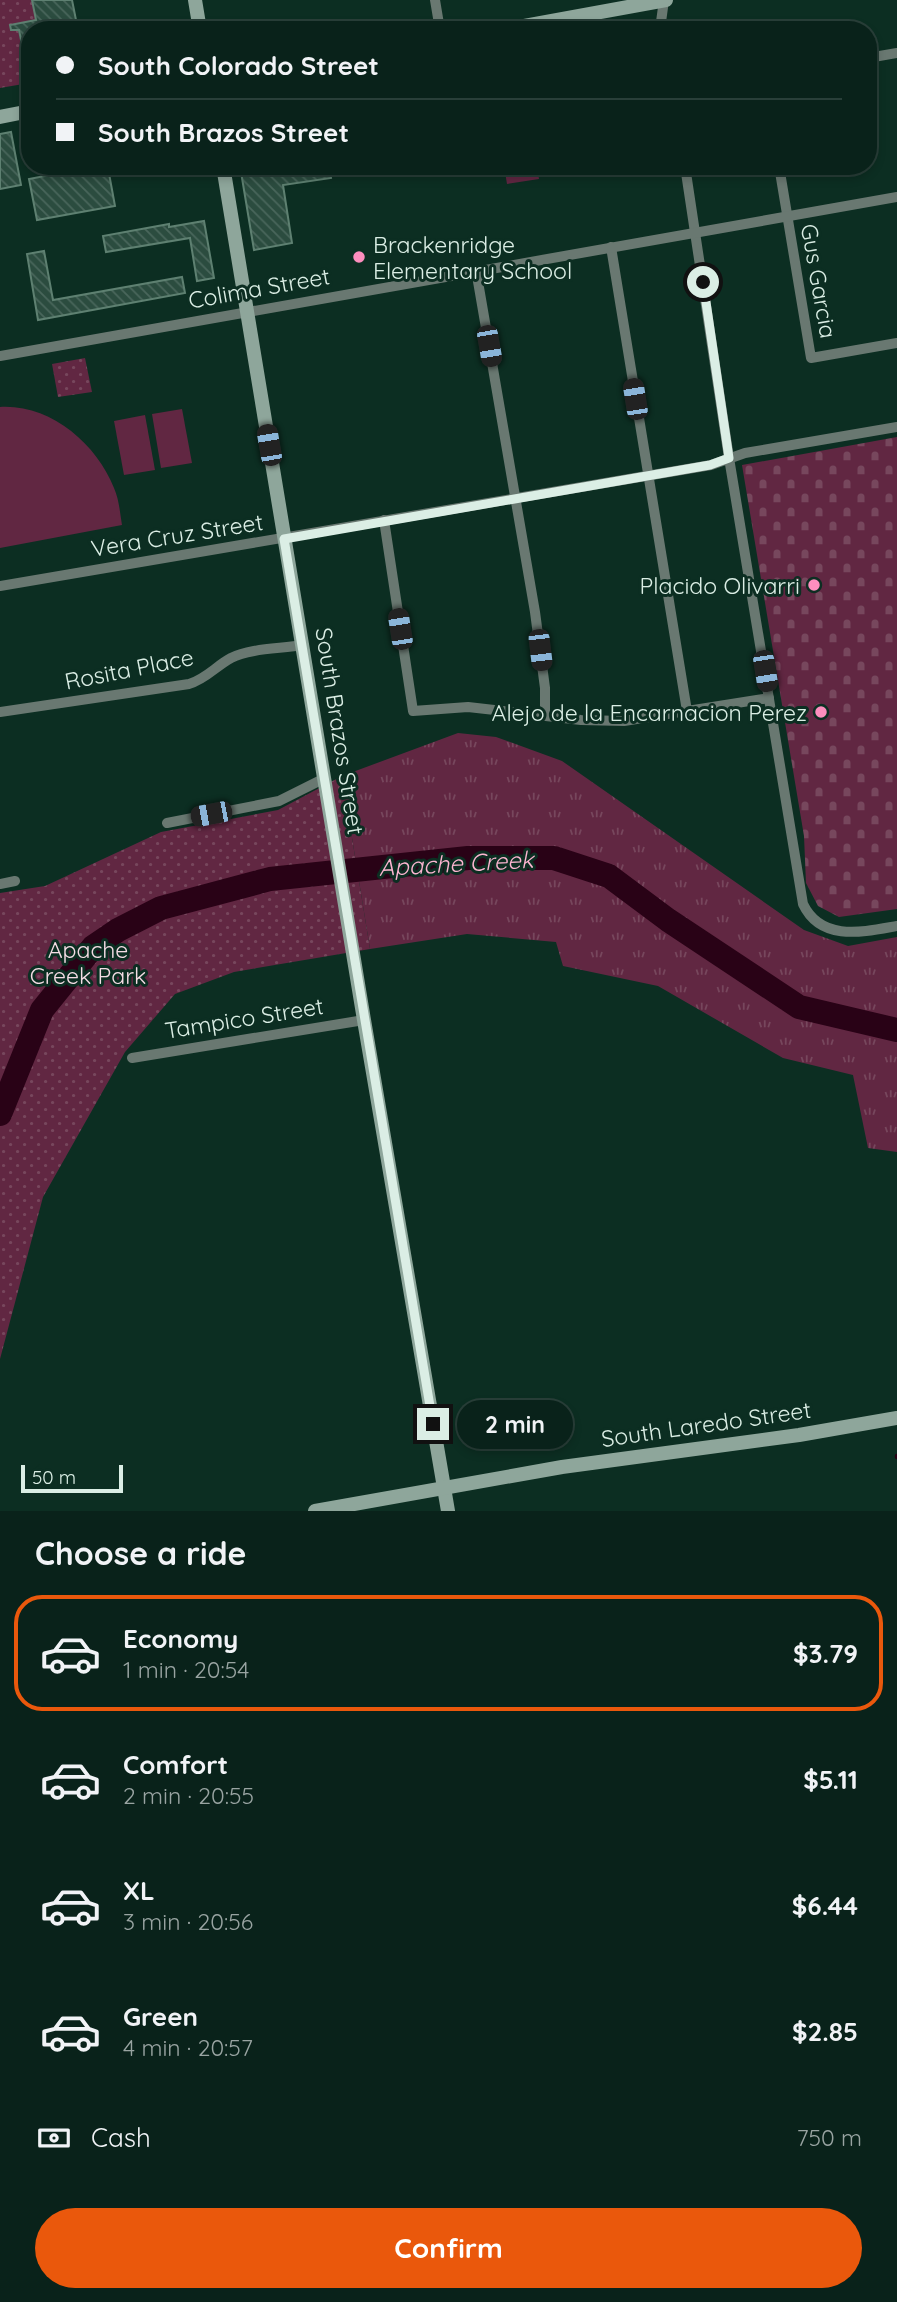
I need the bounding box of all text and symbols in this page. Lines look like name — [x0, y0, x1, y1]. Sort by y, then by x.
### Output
text: South Colorado Street — [98, 49, 379, 82]
text: South Brazos Street — [98, 116, 349, 149]
street label: Gus Garcia — [795, 222, 843, 340]
place label: Brackenridge Elementary School — [373, 230, 572, 285]
marker: Brackenridge Elementary School — [351, 249, 367, 265]
street label: Colima Street — [186, 261, 332, 315]
route start — [687, 266, 719, 298]
car — [476, 323, 503, 369]
car — [622, 377, 649, 421]
car — [256, 422, 283, 468]
street label: Vera Cruz Street — [89, 507, 265, 563]
place label: Placido Olivarri — [640, 571, 800, 600]
marker: Placido Olivarri — [806, 577, 822, 593]
car — [387, 607, 414, 651]
street label: South Brazos Street — [309, 625, 371, 837]
car — [528, 628, 553, 672]
street label: Rosita Place — [62, 642, 196, 696]
car — [752, 649, 779, 693]
place label: Alejo de la Encarnacion Perez — [492, 698, 807, 727]
marker: Alejo de la Encarnacion Perez — [813, 704, 829, 720]
car — [189, 800, 234, 828]
water label: Apache Creek — [378, 844, 536, 882]
park label: Apache Creek Park — [30, 935, 146, 990]
street label: Tampico Street — [163, 991, 326, 1045]
street label: South Laredo Street — [599, 1395, 813, 1453]
callout: 2 min — [458, 1400, 573, 1448]
route end — [417, 1408, 449, 1440]
text: 2 min — [485, 1410, 545, 1439]
scale bar — [21, 1462, 122, 1494]
text: 50 m — [32, 1465, 76, 1489]
text: Choose a ride — [35, 1533, 247, 1573]
icon: car — [39, 1622, 102, 1685]
text: Economy — [123, 1622, 238, 1655]
text: $3.79 — [793, 1637, 858, 1670]
text: 1 min · 20:54 — [123, 1655, 249, 1684]
icon: car — [39, 1748, 102, 1811]
text: Comfort — [123, 1748, 228, 1781]
text: $5.11 — [803, 1763, 858, 1796]
text: 2 min · 20:55 — [123, 1781, 254, 1810]
icon: car — [39, 1874, 102, 1937]
text: XL — [123, 1874, 155, 1907]
text: $6.44 — [792, 1889, 858, 1922]
text: 3 min · 20:56 — [123, 1907, 253, 1936]
icon: car — [39, 2000, 102, 2063]
text: Green — [123, 2000, 198, 2033]
text: $2.85 — [792, 2015, 858, 2048]
text: 4 min · 20:57 — [123, 2033, 253, 2062]
icon: cash — [35, 2119, 73, 2157]
text: Cash — [91, 2121, 151, 2154]
text: 750 m — [797, 2123, 862, 2152]
button: Confirm — [35, 2208, 862, 2288]

